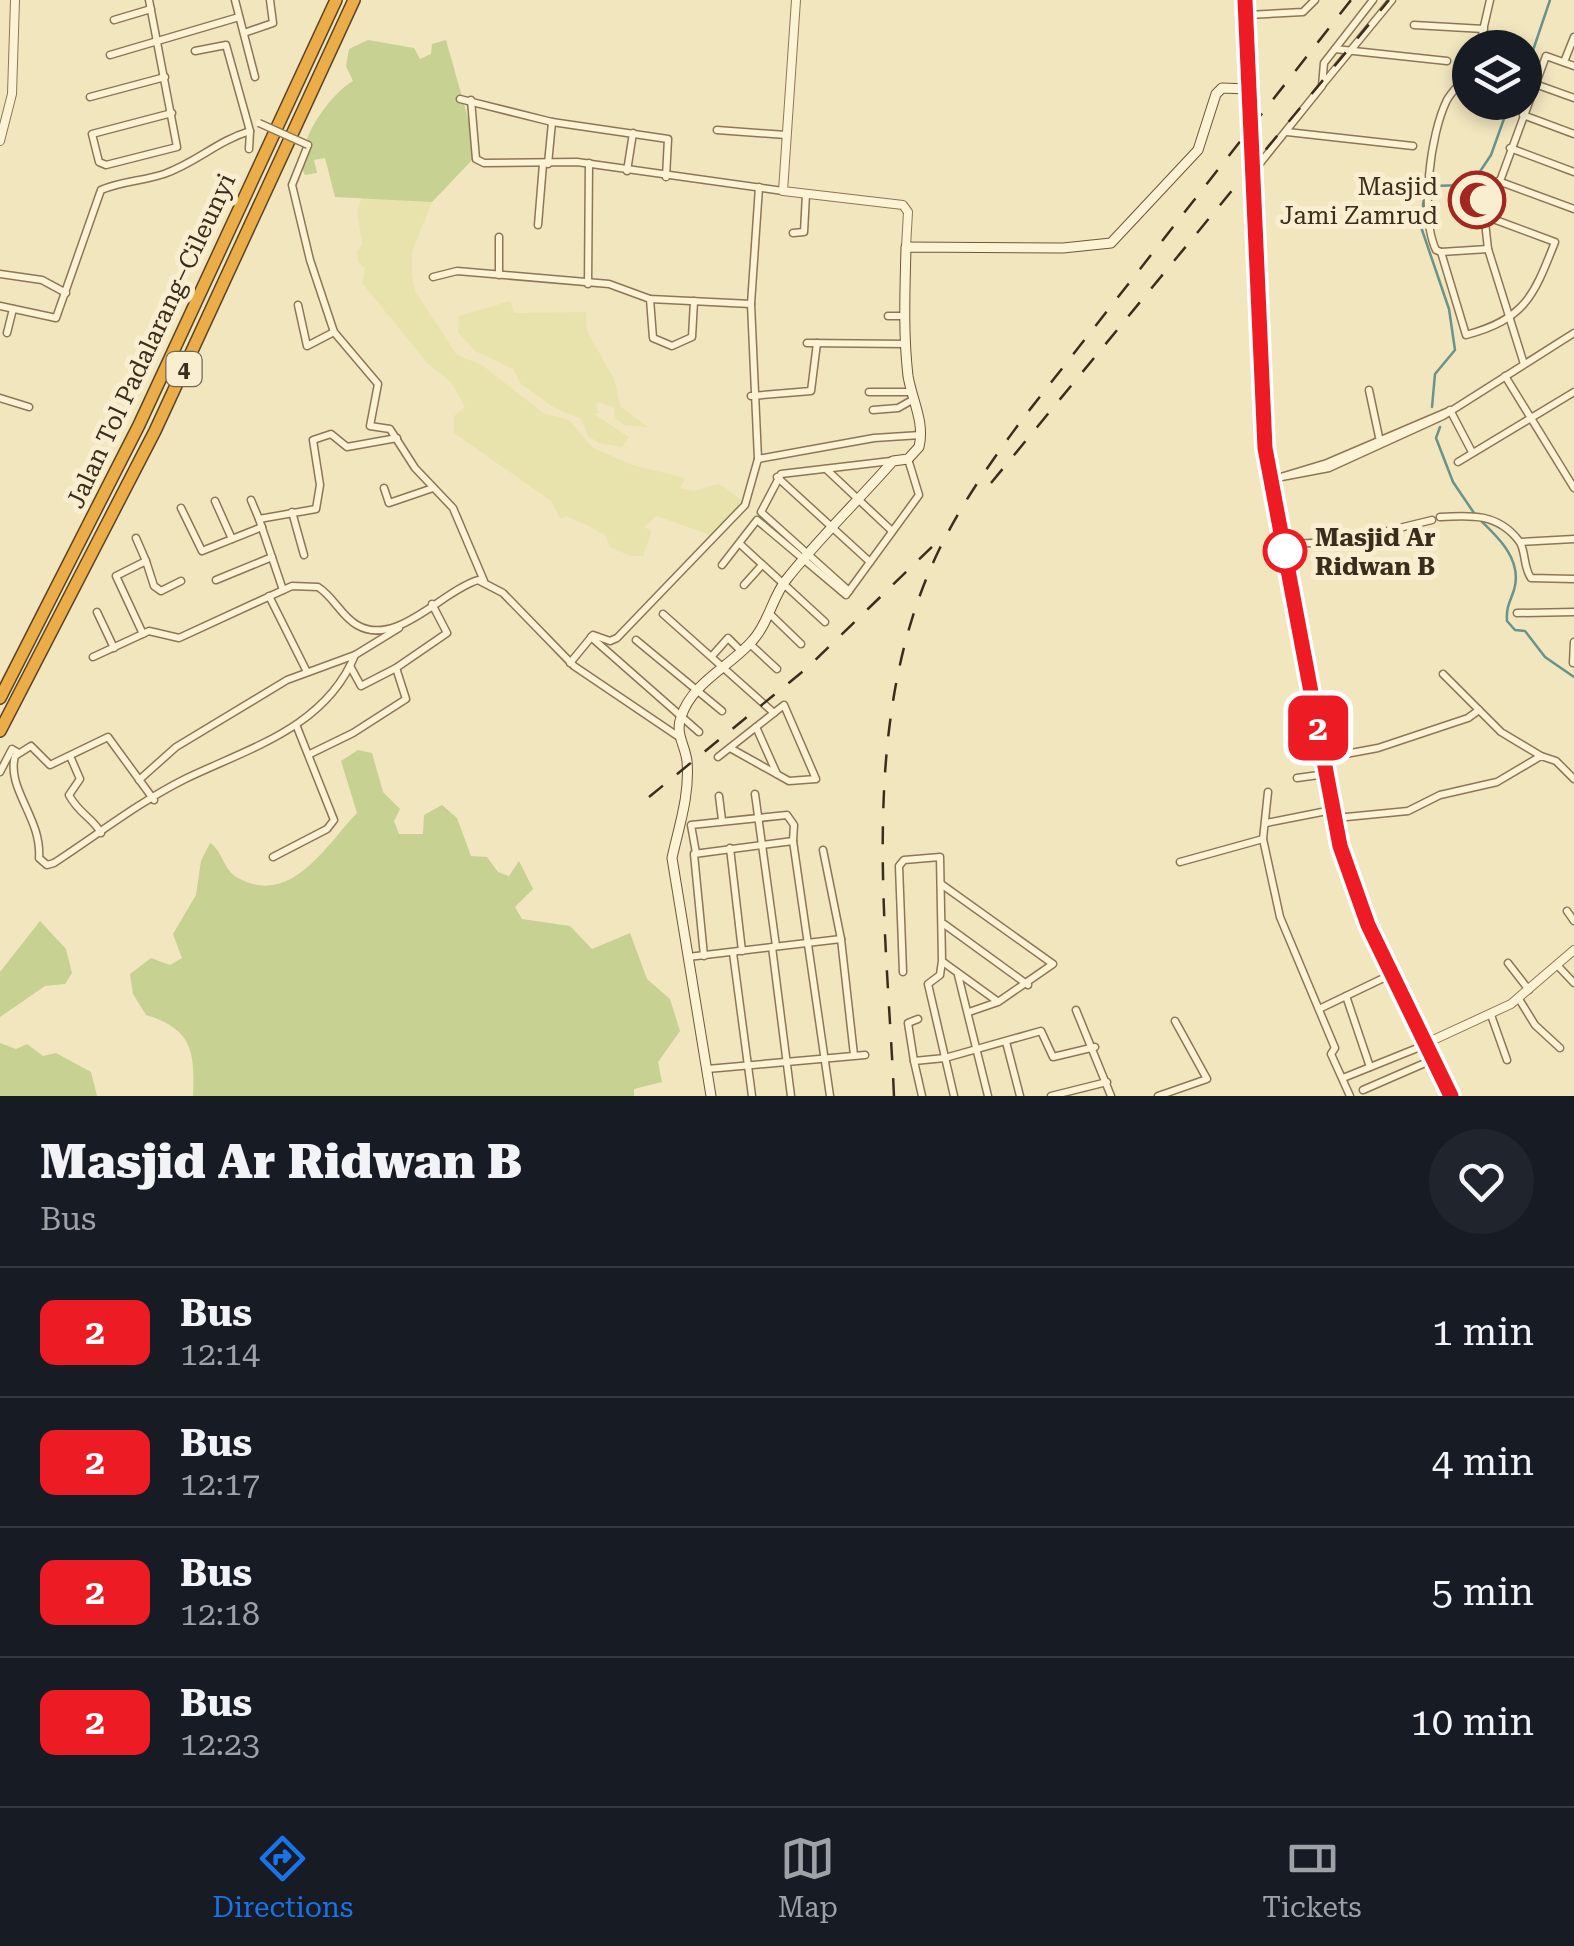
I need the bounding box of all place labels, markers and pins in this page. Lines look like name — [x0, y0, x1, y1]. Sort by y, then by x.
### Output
mosque icon: Masjid Jami Zamrud — [1447, 170, 1507, 230]
place label: Masjid Jami Zamrud — [1280, 172, 1438, 230]
place label: Masjid Ar Ridwan B — [1315, 523, 1436, 581]
marker: Masjid Ar Ridwan B — [1264, 530, 1306, 572]

